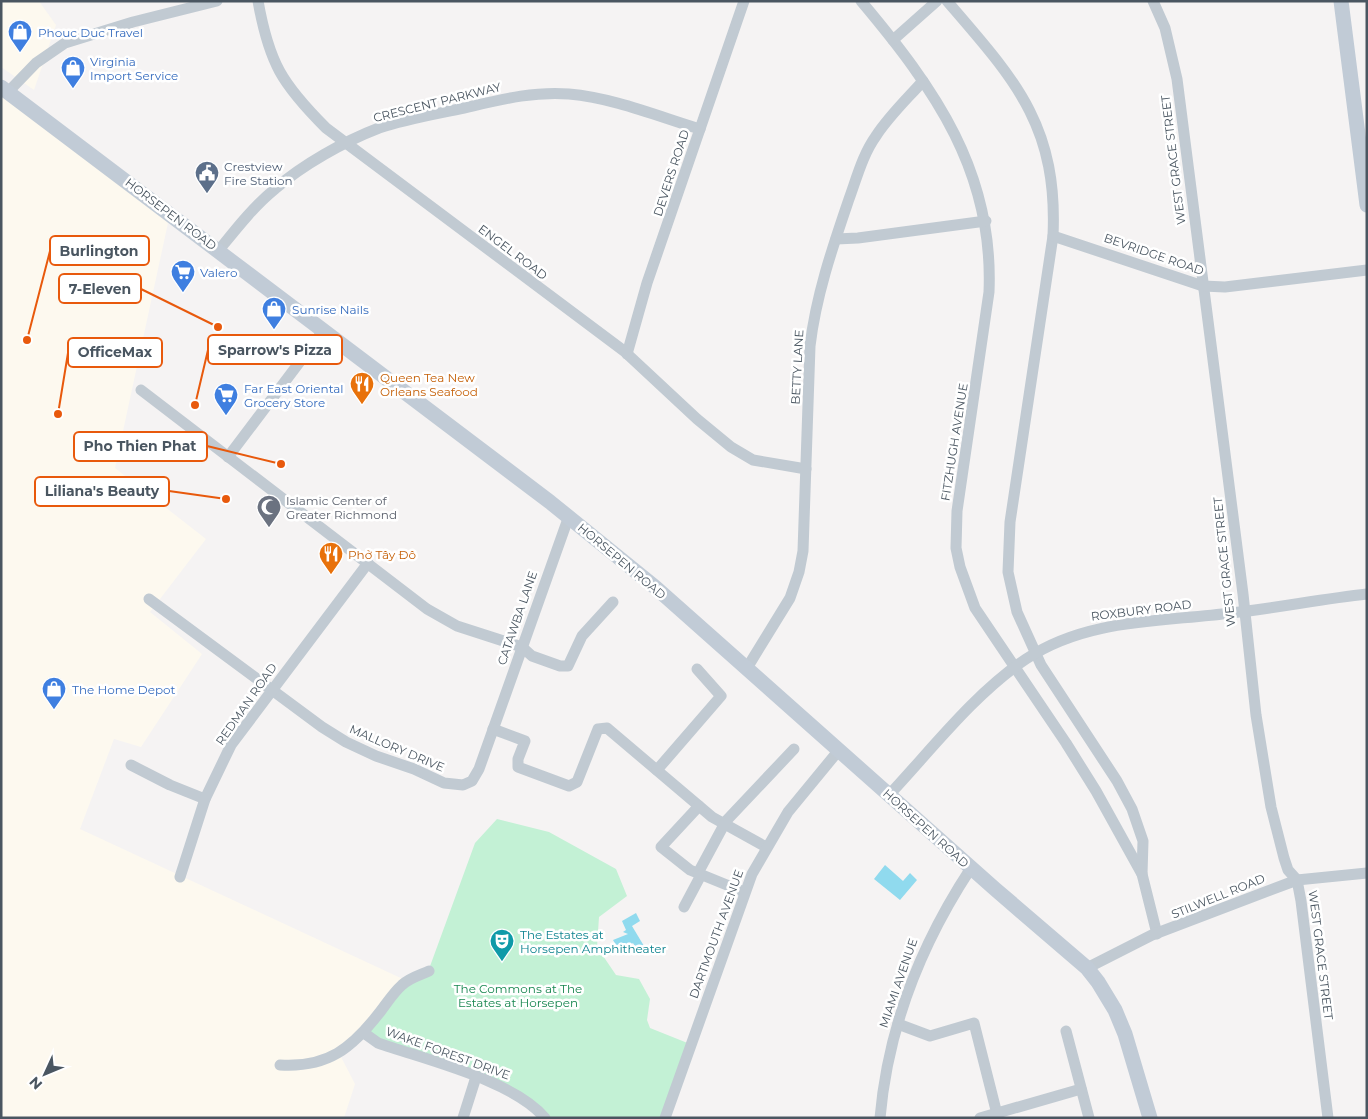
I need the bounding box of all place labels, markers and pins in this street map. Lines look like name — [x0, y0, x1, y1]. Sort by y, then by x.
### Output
shop icon: Phouc Duc Travel — [7, 19, 33, 53]
place label: Phouc Duc Travel — [38, 25, 143, 40]
place label: Virginia Import Service — [90, 54, 178, 83]
shop icon: Virginia Import Service — [60, 55, 86, 89]
place label: Crestview Fire Station — [224, 159, 293, 188]
public building icon: Crestview Fire Station — [194, 160, 220, 194]
callout: Burlington — [50, 236, 149, 265]
supermarket icon: Valero — [170, 259, 196, 293]
place label: Valero — [200, 265, 237, 280]
callout: 7-Eleven — [59, 274, 141, 303]
shop icon: Sunrise Nails — [261, 296, 287, 330]
place label: Sunrise Nails — [292, 302, 369, 317]
callout: Sparrow's Pizza — [208, 335, 342, 364]
callout: OfficeMax — [68, 338, 162, 367]
place label: Queen Tea New Orleans Seafood — [380, 370, 478, 399]
restaurant icon: Queen Tea New Orleans Seafood — [349, 371, 375, 405]
place label: Far East Oriental Grocery Store — [244, 381, 344, 410]
supermarket icon: Far East Oriental Grocery Store — [213, 382, 239, 416]
callout: Pho Thien Phat — [74, 432, 207, 461]
callout: Liliana's Beauty — [35, 477, 169, 506]
place label: Islamic Center of Greater Richmond — [286, 493, 397, 522]
mosque icon: Islamic Center of Greater Richmond — [256, 494, 282, 528]
restaurant icon: Phở Tây Đô — [318, 541, 344, 575]
place label: Phở Tây Đô — [348, 547, 416, 562]
shop icon: The Home Depot — [41, 676, 67, 710]
place label: The Home Depot — [72, 682, 176, 697]
place label: The Estates at Horsepen Amphitheater — [520, 927, 667, 956]
theatre icon: The Estates at Horsepen Amphitheater — [489, 928, 515, 962]

